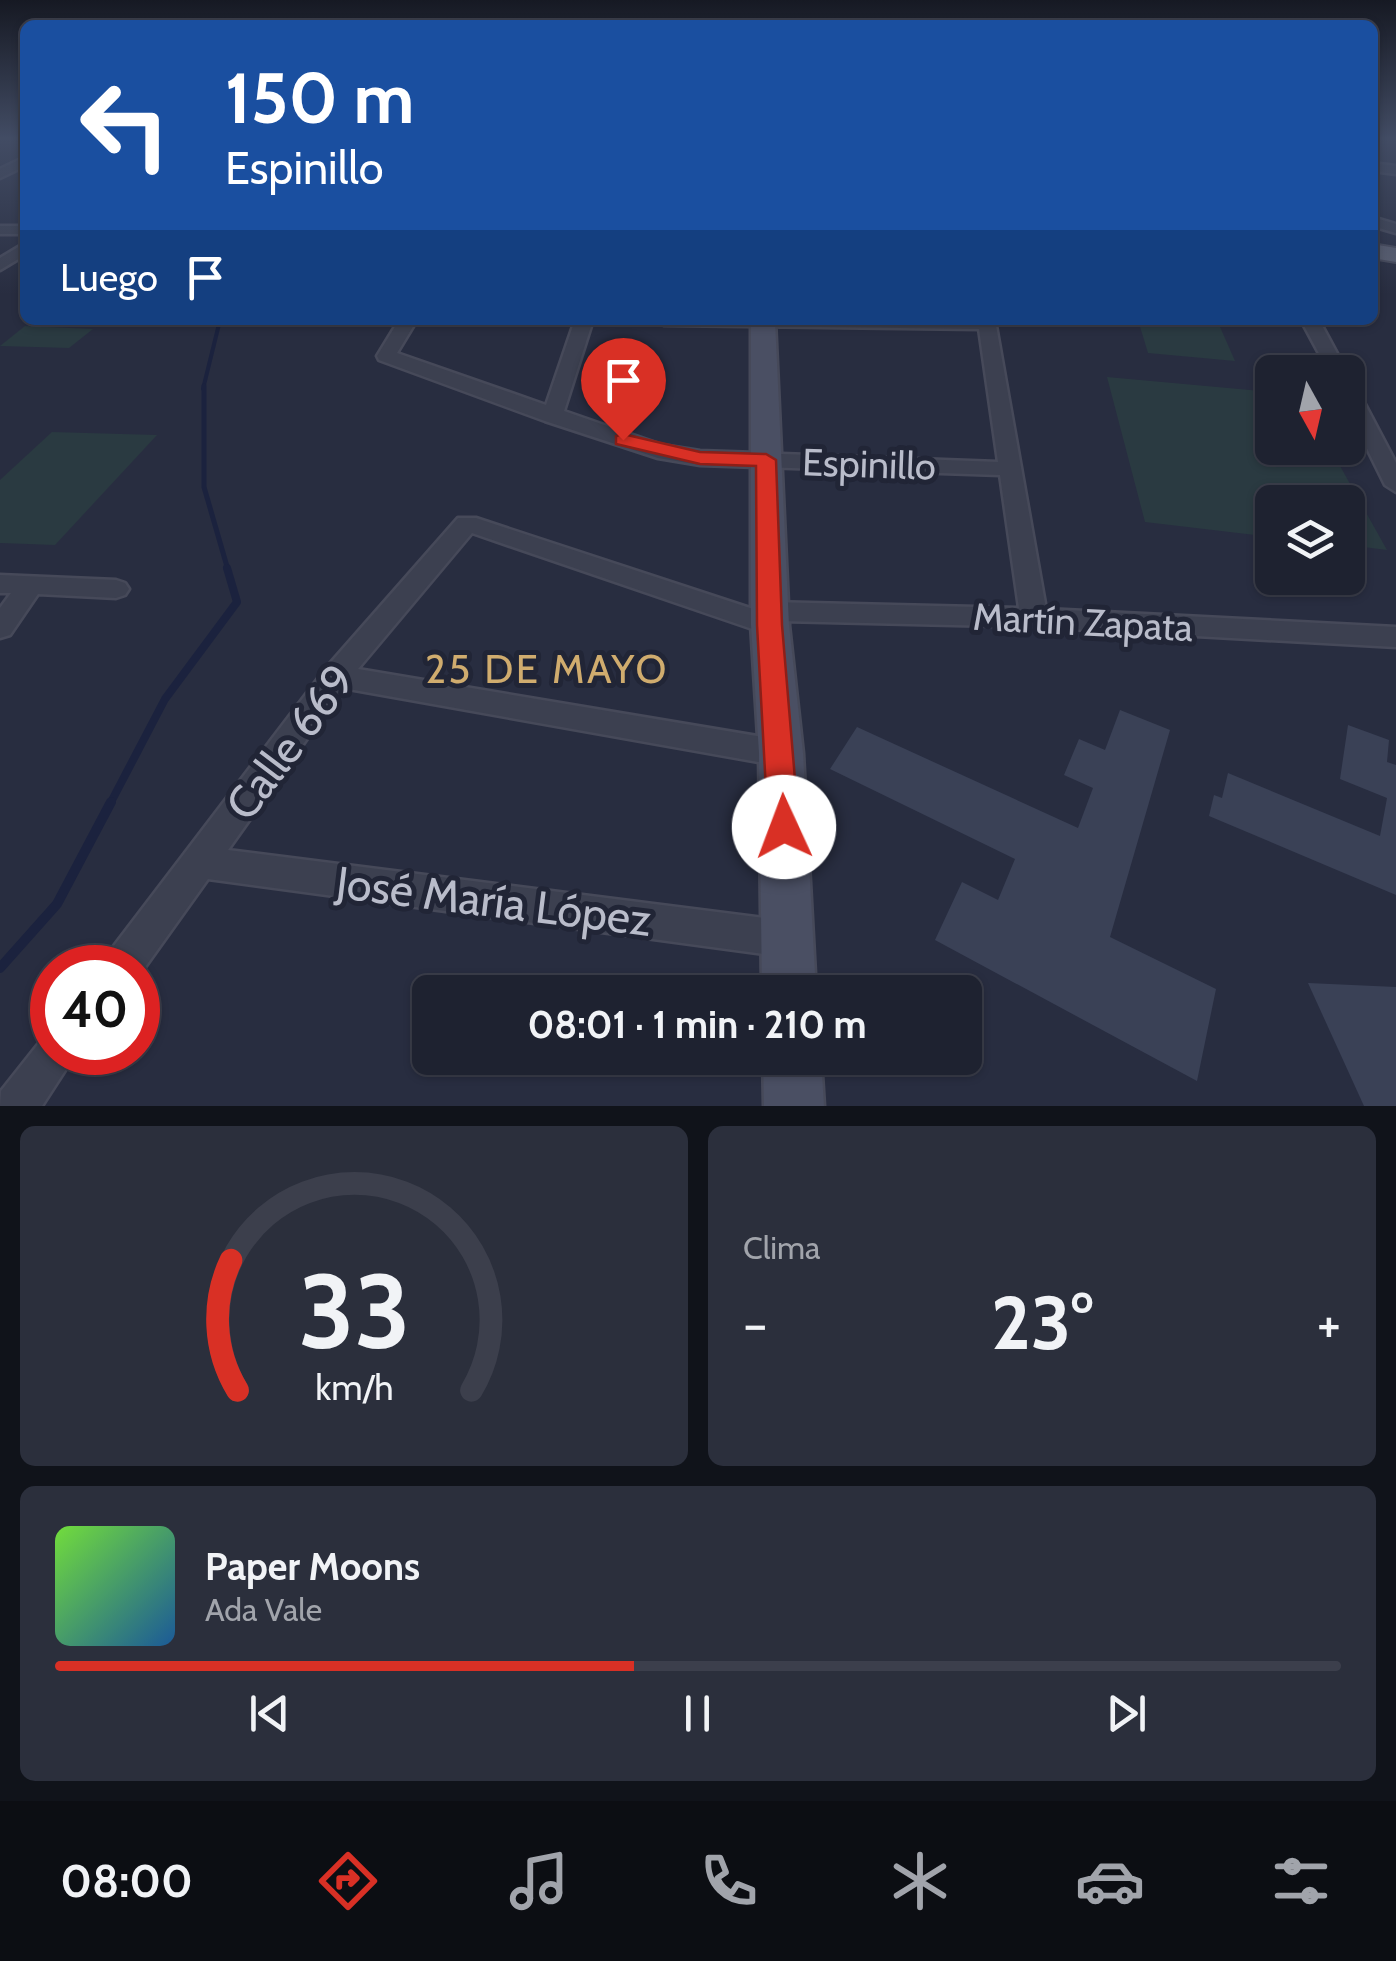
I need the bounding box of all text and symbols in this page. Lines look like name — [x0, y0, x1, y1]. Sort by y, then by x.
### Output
text: 150 m — [225, 55, 414, 141]
icon: left — [60, 60, 190, 190]
text: Espinillo — [225, 141, 383, 195]
icon: arrive — [178, 250, 233, 305]
text: Luego — [60, 254, 158, 301]
pin — [581, 338, 666, 441]
icon: arrive — [596, 353, 651, 408]
north arrow — [1255, 355, 1365, 465]
map controls — [1255, 355, 1365, 595]
street label: Espinillo — [801, 438, 937, 490]
button: layers — [1255, 485, 1365, 595]
street label: Martín Zapata — [972, 593, 1194, 651]
district label: 25 DE MAYO — [425, 644, 669, 693]
street label: Calle 669 — [214, 654, 366, 830]
position arrow — [732, 775, 836, 879]
street label: José María López — [332, 855, 655, 947]
speed limit sign: 40 — [30, 945, 160, 1075]
text: 08:01 · 1 min · 210 m — [527, 1001, 867, 1048]
text: Clima — [743, 1228, 820, 1267]
text: 33 — [298, 1248, 410, 1374]
text: 23° — [991, 1277, 1093, 1368]
text: − — [743, 1290, 767, 1357]
text: + — [1317, 1290, 1341, 1357]
text: km/h — [315, 1366, 393, 1409]
text: Paper Moons — [205, 1543, 420, 1590]
text: Ada Vale — [205, 1590, 322, 1629]
icon: previous — [242, 1686, 297, 1741]
icon: pause — [670, 1686, 725, 1741]
icon: next — [1099, 1686, 1154, 1741]
icon: directions — [313, 1846, 383, 1916]
icon: music — [504, 1846, 574, 1916]
icon: phone — [694, 1846, 764, 1916]
icon: climate — [885, 1846, 955, 1916]
icon: car — [1075, 1846, 1145, 1916]
icon: filters — [1266, 1846, 1336, 1916]
text: 08:00 — [60, 1854, 193, 1908]

